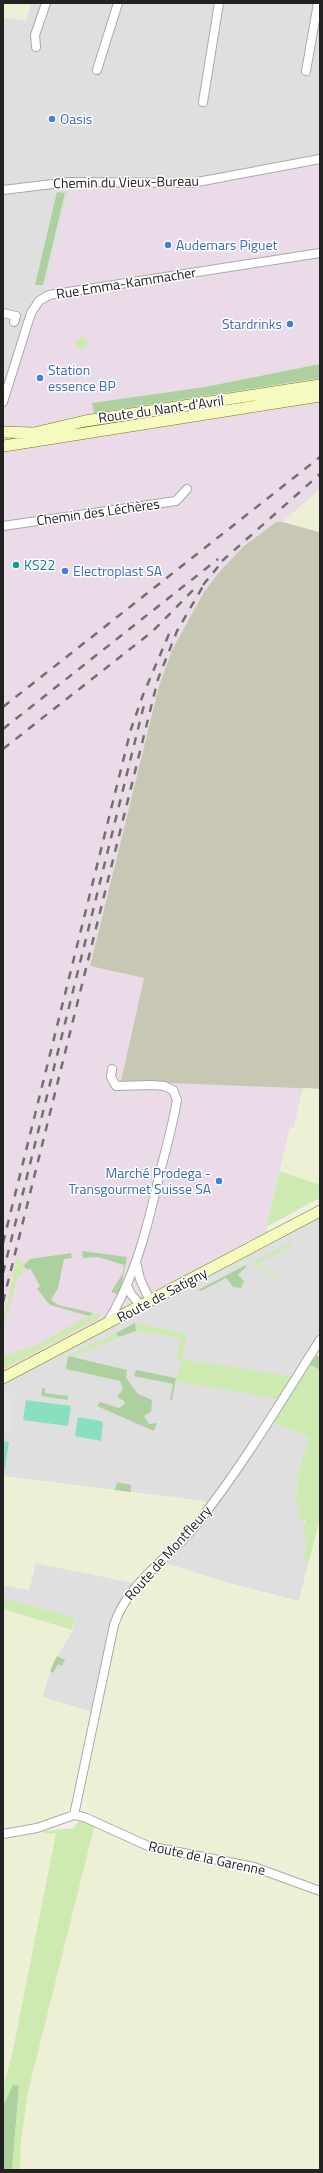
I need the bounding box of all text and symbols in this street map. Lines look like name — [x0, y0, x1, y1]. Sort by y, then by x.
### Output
place label: Oasis — [60, 108, 92, 129]
marker: Oasis — [47, 114, 57, 124]
street label: Chemin du Vieux-Bureau — [53, 170, 199, 193]
place label: Audemars Piguet — [176, 234, 277, 255]
marker: Audemars Piguet — [163, 240, 173, 250]
street label: Rue Emma-Kammacher — [54, 261, 198, 304]
place label: Stardrinks — [222, 313, 282, 334]
marker: Stardrinks — [285, 319, 295, 329]
place label: Station essence BP — [48, 359, 116, 396]
marker: Station essence BP — [35, 373, 45, 383]
street label: Route du Nant-d'Avril — [97, 389, 225, 428]
street label: Chemin des Léchères — [35, 492, 161, 531]
place label: KS22 — [24, 554, 55, 575]
marker: KS22 — [11, 560, 21, 570]
place label: Electroplast SA — [73, 560, 163, 581]
marker: Electroplast SA — [60, 566, 70, 576]
place label: Marché Prodega - Transgourmet Suisse SA — [68, 1162, 212, 1199]
marker: Marché Prodega - Transgourmet Suisse SA — [214, 1176, 224, 1186]
street label: Route de Satigny — [113, 1262, 211, 1327]
street label: Route de Montfleury — [119, 1500, 216, 1605]
street label: Route de la Garenne — [147, 1835, 267, 1880]

